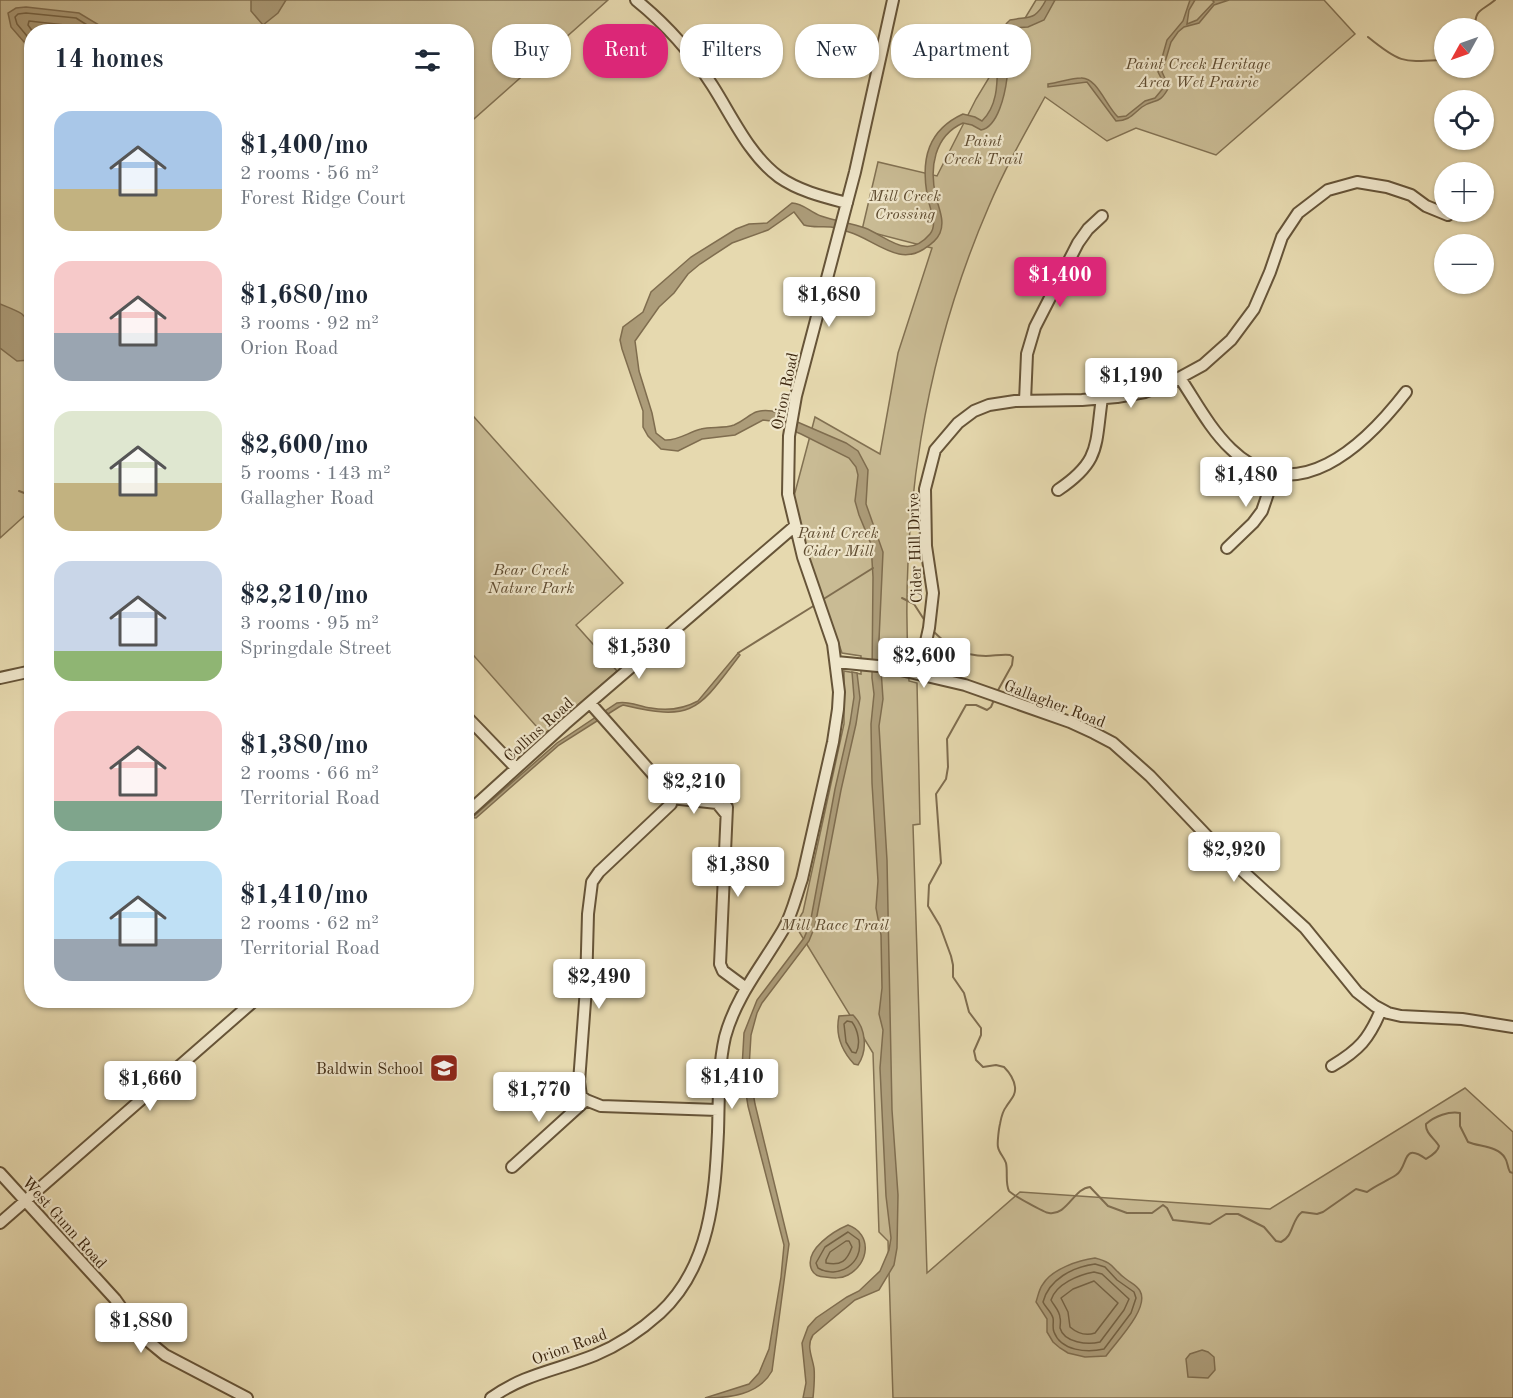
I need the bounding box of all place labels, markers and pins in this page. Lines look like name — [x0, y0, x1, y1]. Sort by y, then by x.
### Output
pin: $1,400 — [1011, 257, 1109, 308]
pin: $1,680 — [780, 277, 878, 328]
pin: $1,190 — [1082, 358, 1180, 409]
pin: $1,480 — [1197, 457, 1295, 508]
pin: $1,530 — [590, 629, 688, 680]
pin: $2,600 — [875, 638, 973, 689]
pin: $2,210 — [645, 764, 743, 815]
pin: $2,920 — [1185, 832, 1283, 883]
pin: $1,380 — [689, 847, 787, 898]
pin: $2,490 — [550, 959, 648, 1010]
school or university icon: Baldwin School — [428, 1052, 460, 1084]
pin: $1,410 — [683, 1059, 781, 1110]
pin: $1,660 — [101, 1061, 199, 1112]
place label: Baldwin School — [316, 1062, 423, 1078]
pin: $1,770 — [490, 1072, 588, 1123]
pin: $1,880 — [92, 1303, 190, 1354]

